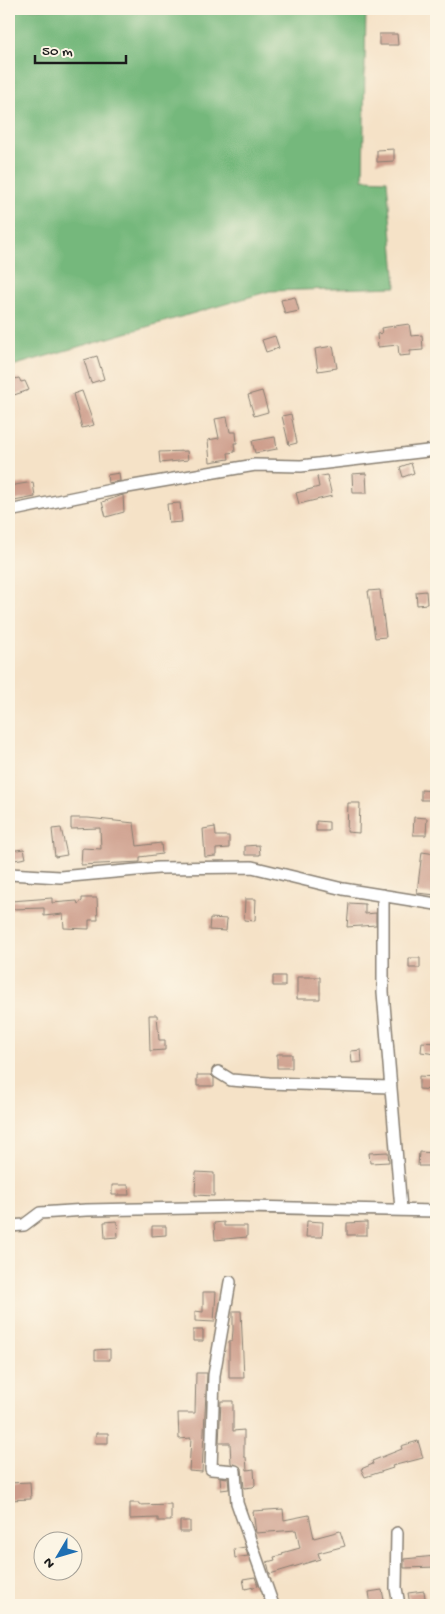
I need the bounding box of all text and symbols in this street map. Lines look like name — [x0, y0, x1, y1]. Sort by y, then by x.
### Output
scale bar — [35, 32, 126, 64]
text: 50 m — [42, 43, 73, 61]
north arrow — [32, 1532, 82, 1582]
text: N — [40, 1554, 59, 1571]

